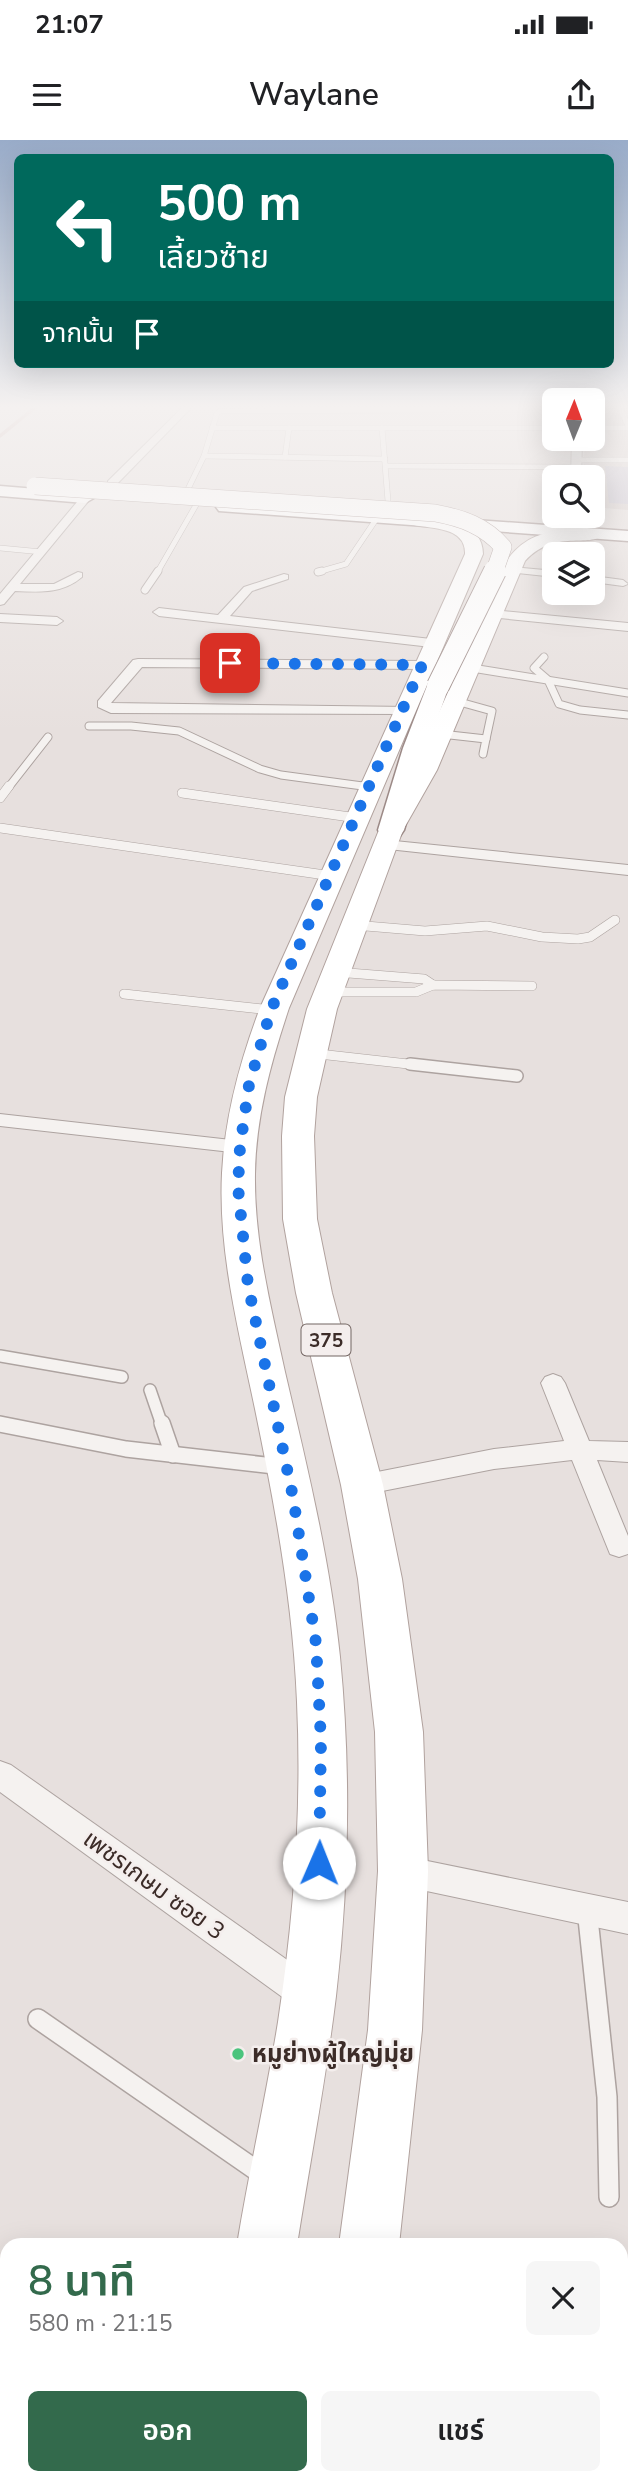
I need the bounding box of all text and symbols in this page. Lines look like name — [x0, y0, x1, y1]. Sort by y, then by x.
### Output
text: 21:07 — [35, 7, 104, 42]
text: Waylane — [249, 73, 379, 116]
icon: menu — [28, 76, 66, 114]
icon: share — [562, 76, 600, 114]
text: 500 m — [157, 170, 301, 237]
icon: left — [42, 182, 133, 273]
text: เลี้ยวซ้าย — [157, 236, 269, 279]
icon: arrive — [128, 315, 166, 353]
text: จากนั้น — [42, 316, 114, 351]
north arrow — [542, 388, 606, 452]
map controls — [542, 388, 605, 605]
button: search — [542, 465, 605, 528]
button: layers — [542, 542, 605, 605]
pin — [200, 633, 260, 693]
icon: arrive — [211, 644, 249, 682]
road number: 375 — [302, 1324, 350, 1356]
street label: เพชรเกษม ซอย 3 — [77, 1823, 231, 1947]
position arrow — [282, 1826, 356, 1900]
place label: หมูย่างผู้ใหญ่มุ่ย — [252, 2038, 414, 2070]
marker: หมูย่างผู้ใหญ่มุ่ย — [230, 2046, 246, 2062]
text: 8 นาที — [28, 2253, 135, 2310]
button: close — [526, 2261, 600, 2335]
text: 580 m · 21:15 — [28, 2308, 173, 2339]
button: ออก — [28, 2391, 307, 2471]
button: แชร์ — [321, 2391, 600, 2471]

